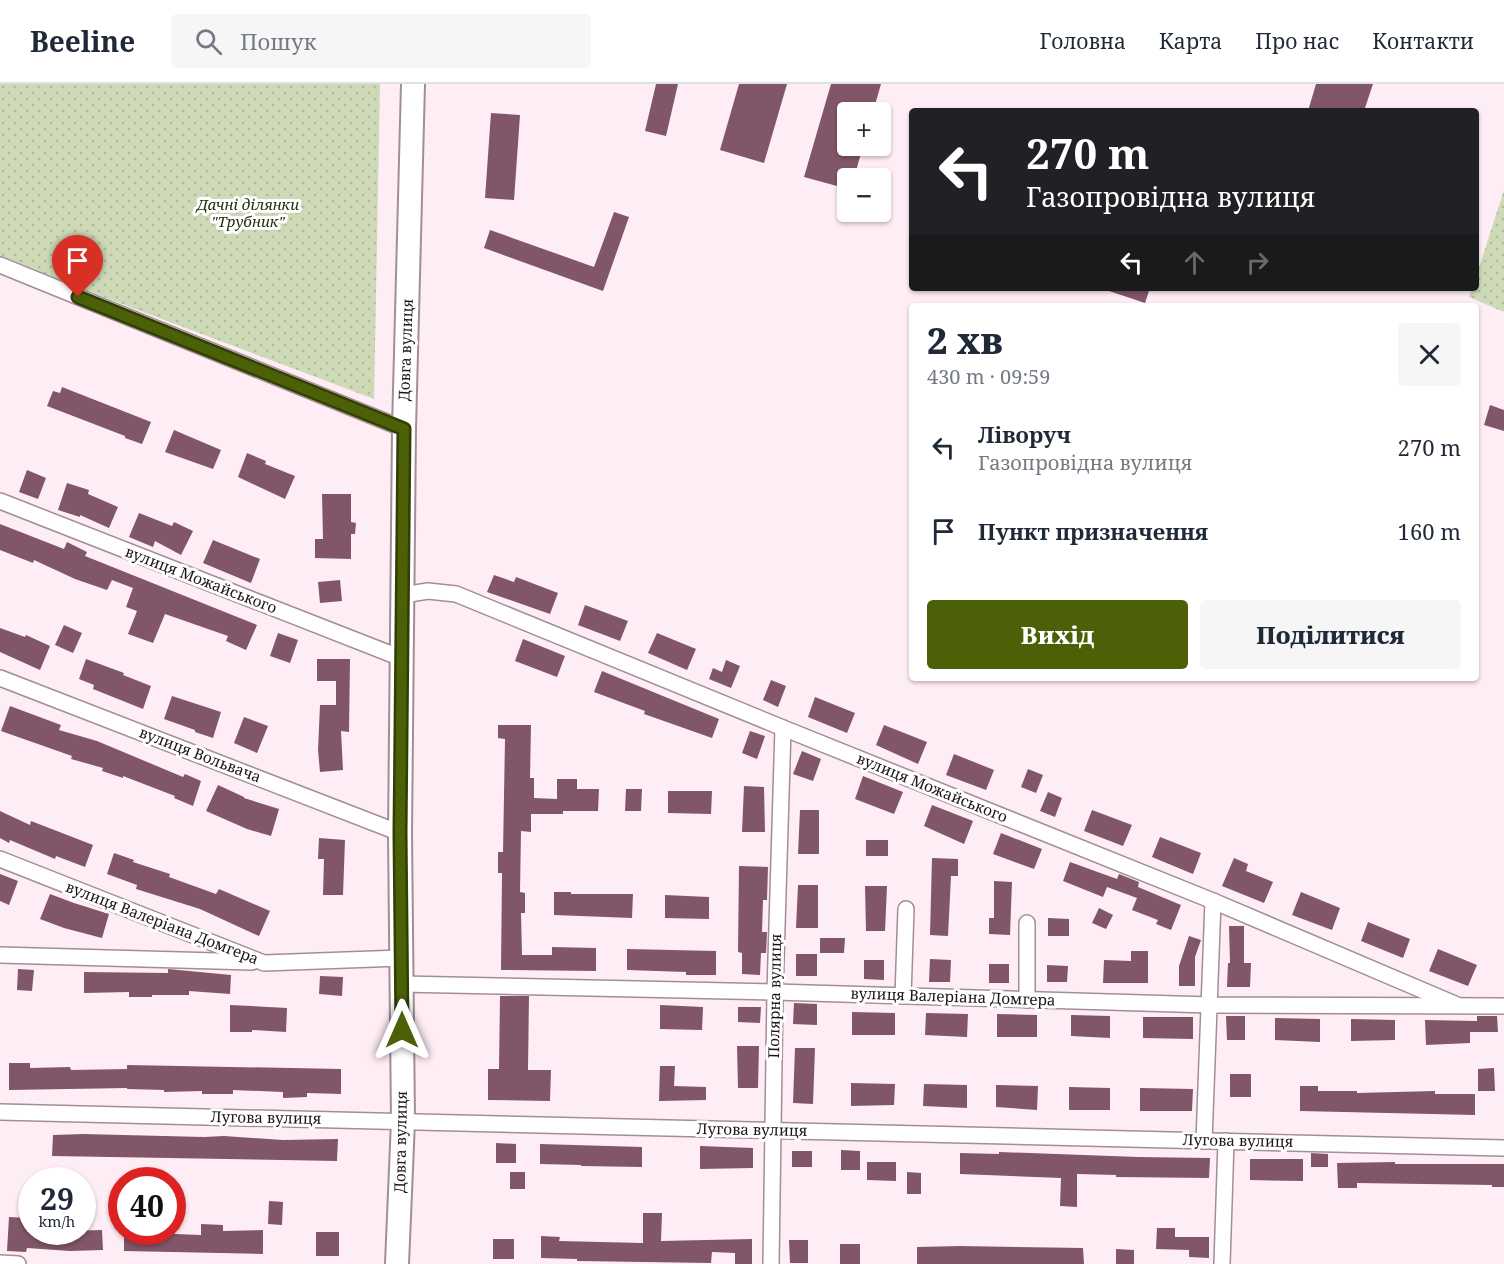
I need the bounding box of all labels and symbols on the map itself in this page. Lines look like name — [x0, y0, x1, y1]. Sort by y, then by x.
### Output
park label: Дачні ділянки "Трубник" — [195, 194, 299, 231]
pin — [52, 235, 103, 297]
street label: Довга вулиця — [393, 298, 417, 401]
street label: вулиця Можайського — [123, 541, 280, 617]
street label: вулиця Вольвача — [136, 722, 264, 787]
street label: вулиця Можайського — [854, 748, 1011, 826]
street label: вулиця Валеріана Домгера — [63, 876, 262, 968]
street label: Полярна вулиця — [763, 933, 785, 1059]
street label: вулиця Валеріана Домгера — [850, 982, 1056, 1010]
position arrow — [370, 998, 434, 1062]
street label: Довга вулиця — [389, 1091, 411, 1193]
street label: Лугова вулиця — [211, 1106, 322, 1128]
street label: Лугова вулиця — [697, 1118, 808, 1140]
street label: Лугова вулиця — [1183, 1129, 1294, 1151]
speed limit sign: 40 — [108, 1167, 186, 1245]

